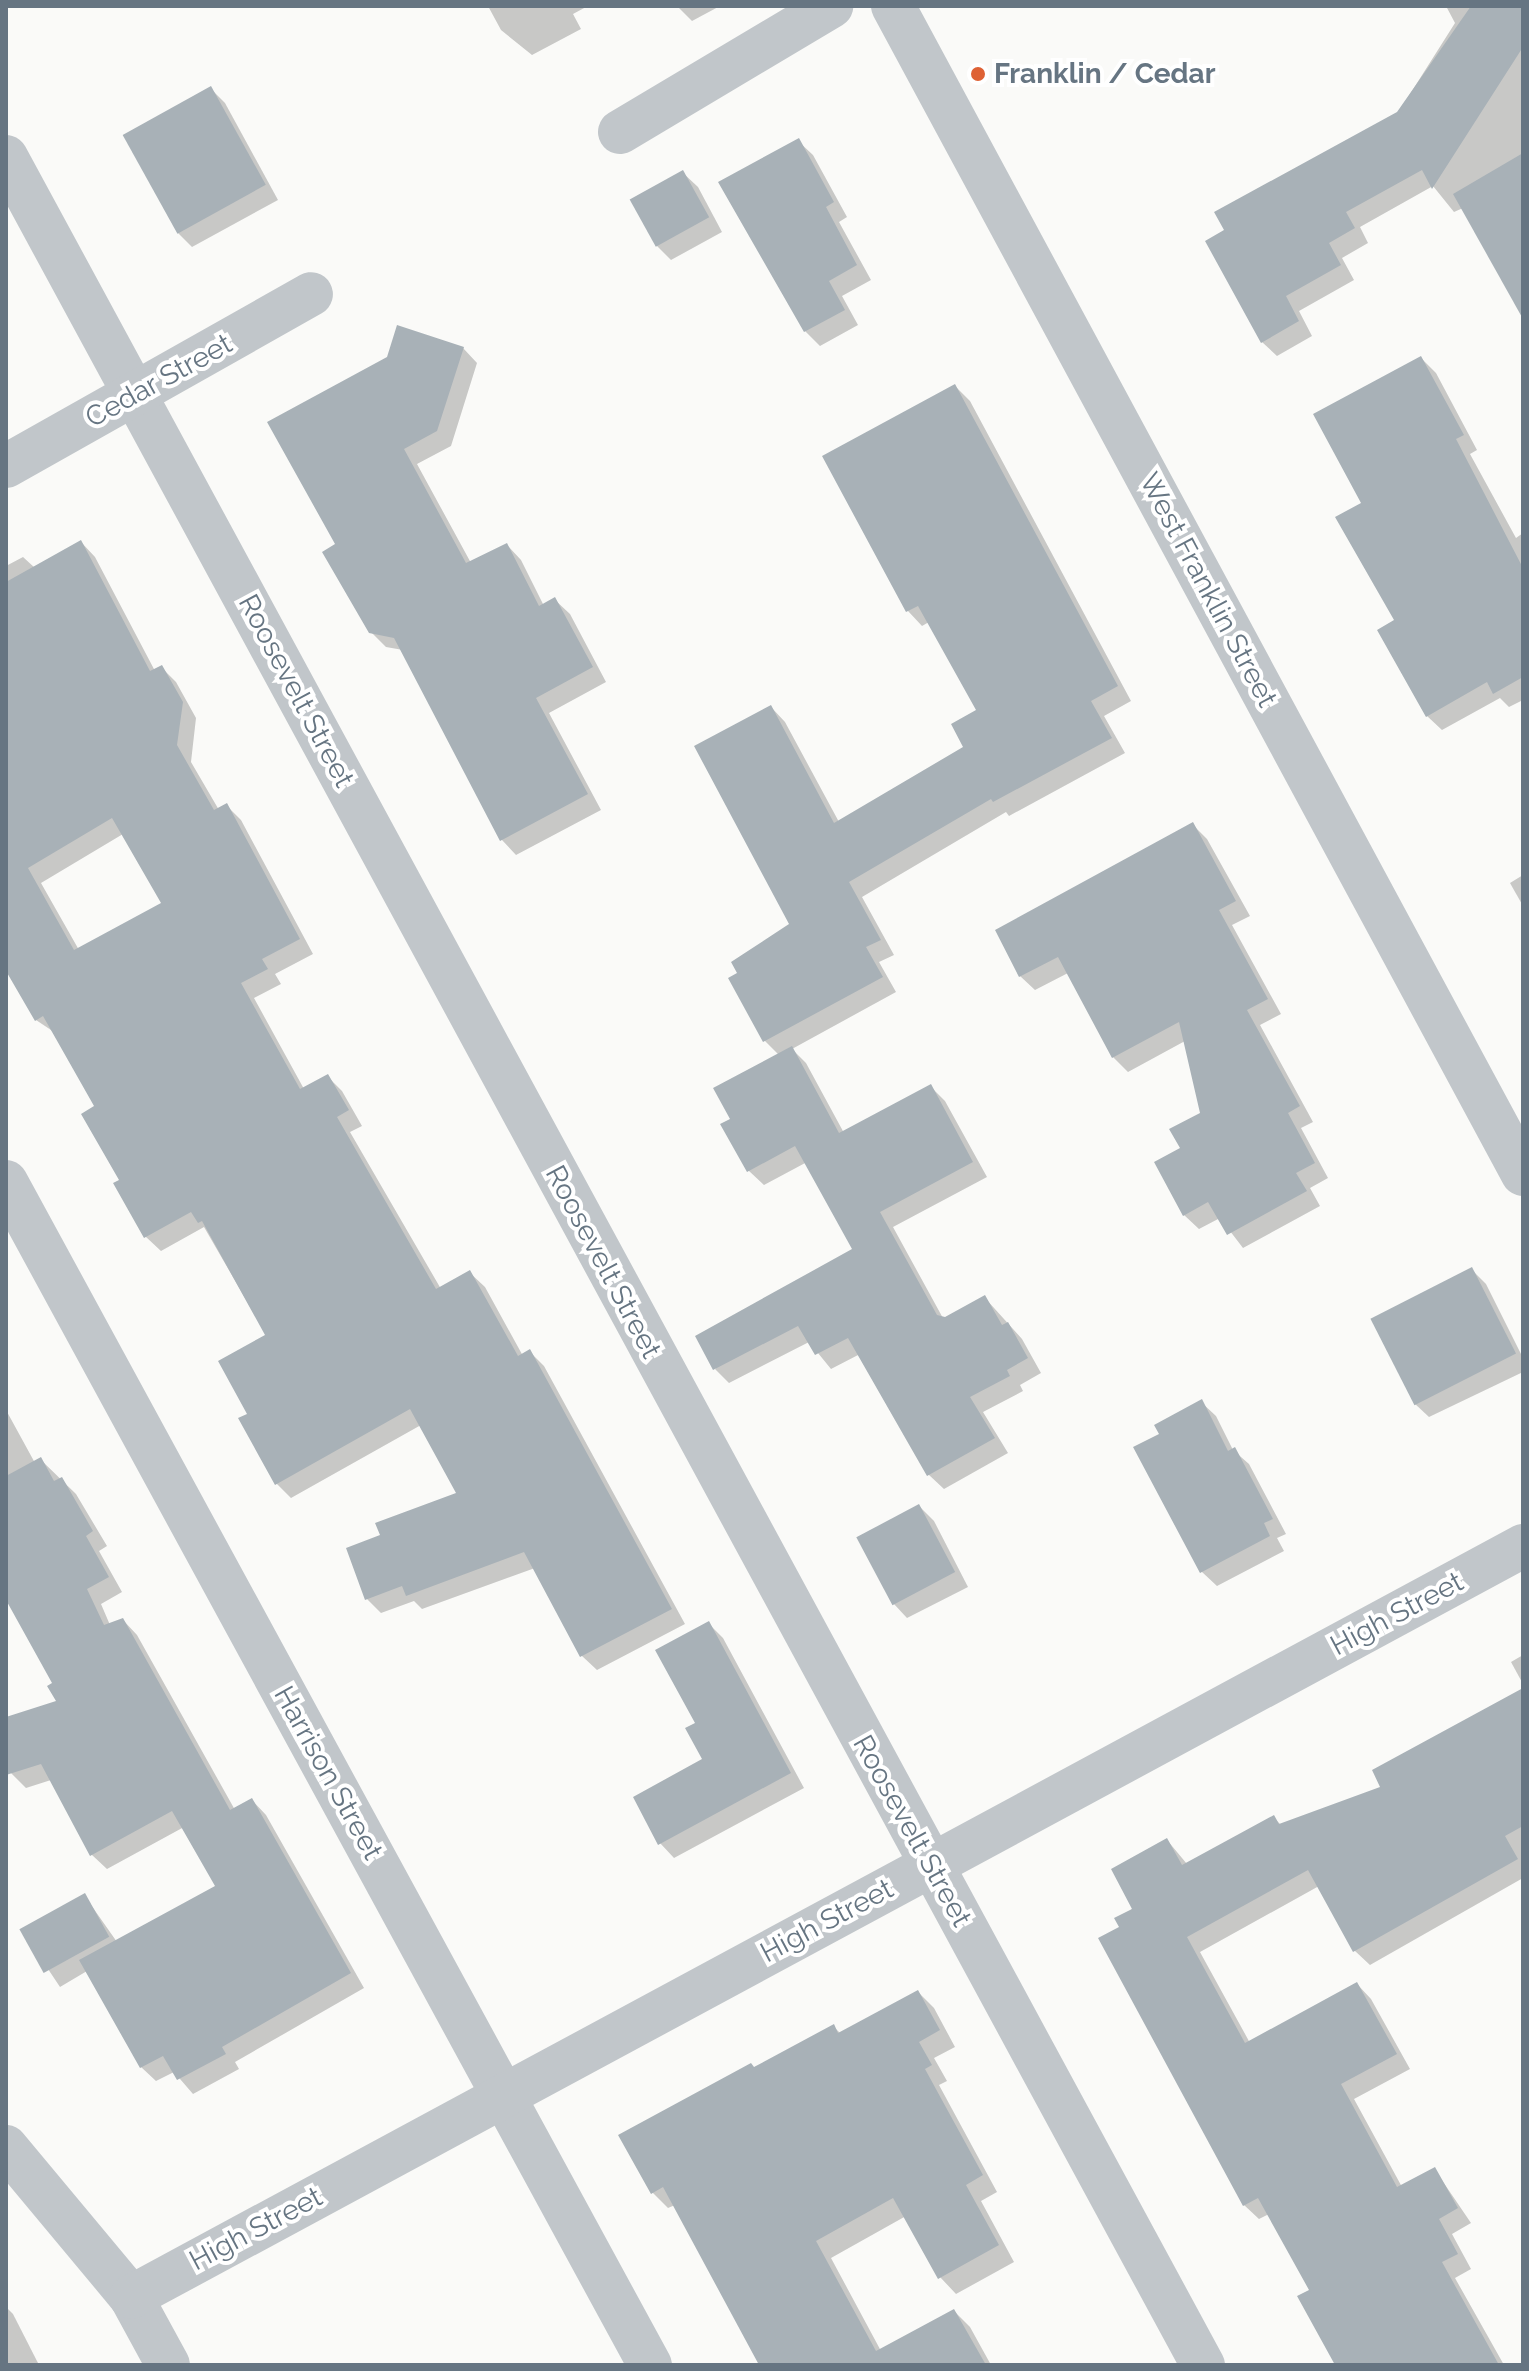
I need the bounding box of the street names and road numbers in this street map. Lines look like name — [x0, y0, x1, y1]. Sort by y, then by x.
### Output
street label: Cedar Street — [80, 327, 238, 435]
street label: West Franklin Street — [1132, 467, 1284, 713]
street label: Roosevelt Street — [231, 589, 361, 793]
street label: Roosevelt Street — [538, 1160, 668, 1364]
street label: High Street — [1325, 1565, 1469, 1663]
street label: Harrison Street — [267, 1681, 389, 1865]
street label: Roosevelt Street — [846, 1730, 978, 1932]
street label: High Street — [755, 1872, 899, 1970]
street label: High Street — [184, 2180, 328, 2278]

